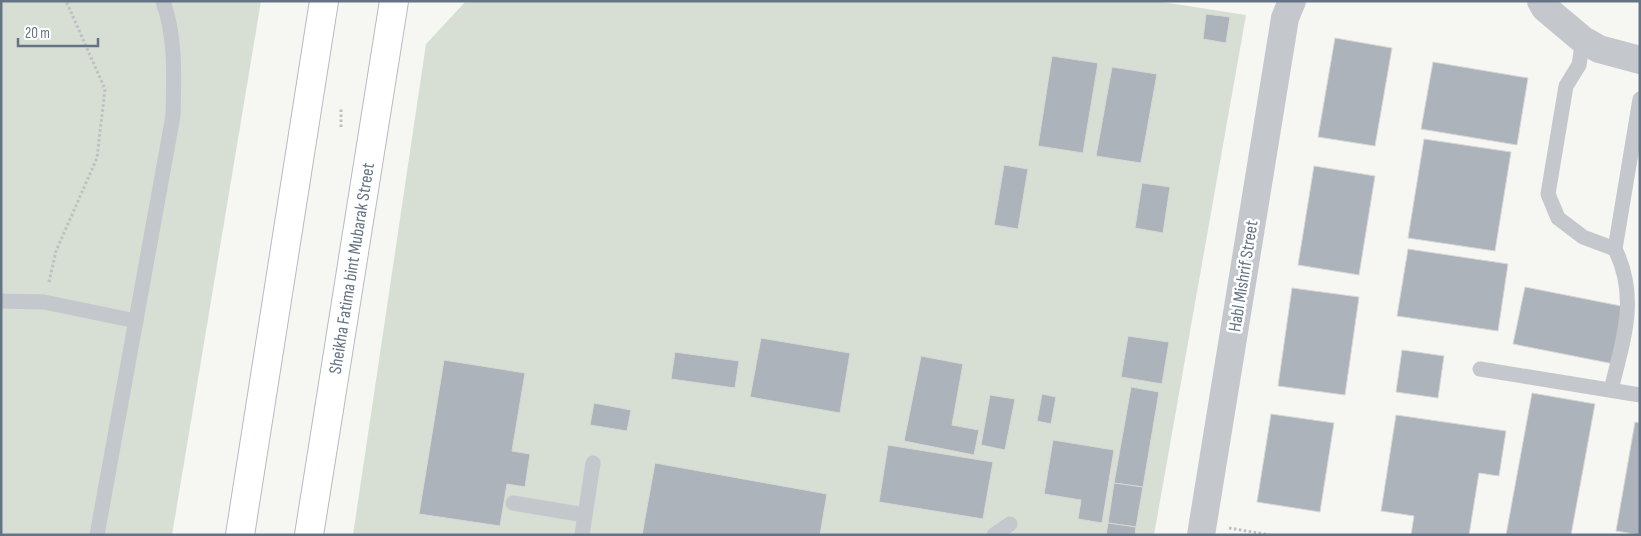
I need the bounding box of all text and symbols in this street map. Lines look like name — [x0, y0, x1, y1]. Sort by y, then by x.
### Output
scale bar — [18, 15, 98, 47]
text: 20 m — [25, 24, 50, 43]
street label: Sheikha Fatima bint Mubarak Street — [325, 161, 379, 375]
street label: Habl Mishrif Street — [1224, 218, 1263, 333]

